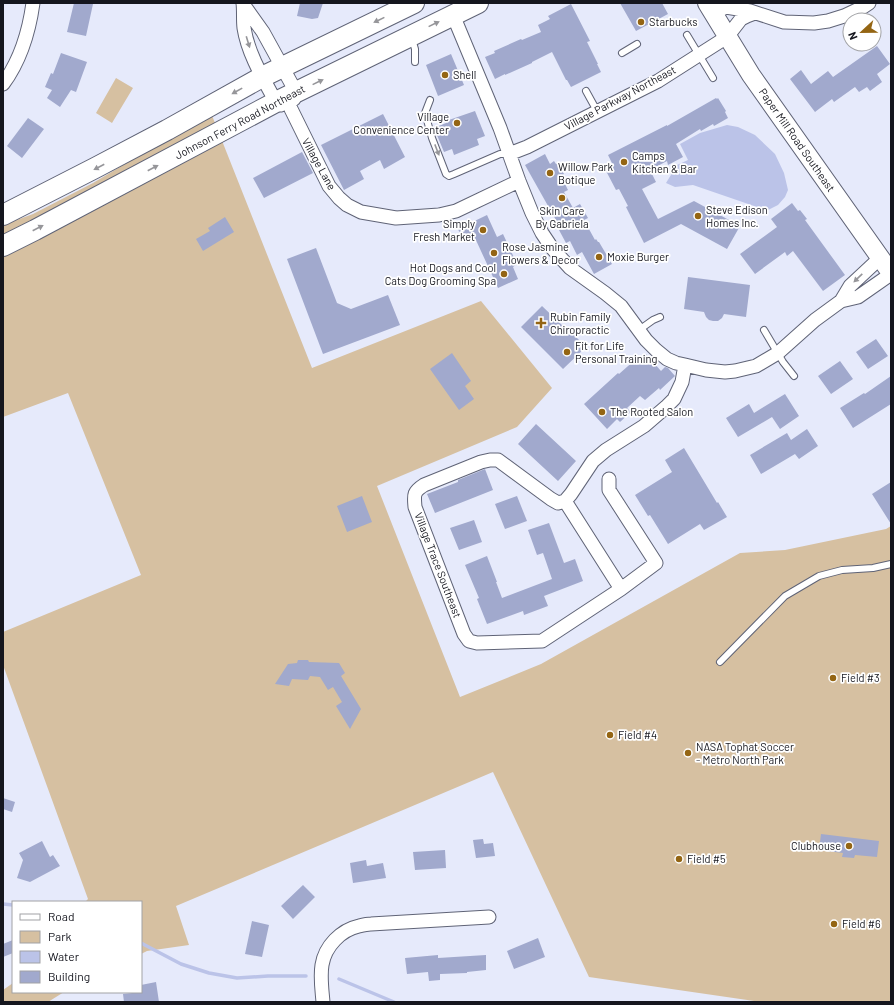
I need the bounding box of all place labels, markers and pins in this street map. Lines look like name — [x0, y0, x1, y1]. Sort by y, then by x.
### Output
place label: Starbucks — [649, 15, 697, 28]
marker: Starbucks — [636, 17, 646, 27]
place label: Shell — [453, 68, 476, 81]
marker: Shell — [440, 70, 450, 80]
place label: Village Convenience Center — [353, 110, 449, 136]
marker: Village Convenience Center — [452, 118, 462, 128]
place label: Camps Kitchen & Bar — [632, 149, 697, 175]
marker: Camps Kitchen & Bar — [619, 157, 629, 167]
place label: Willow Park Botique — [558, 160, 614, 186]
marker: Willow Park Botique — [545, 168, 555, 178]
marker: Skin Care By Gabriela — [557, 193, 567, 203]
place label: Steve Edison Homes Inc. — [706, 203, 768, 229]
place label: Skin Care By Gabriela — [535, 204, 589, 230]
marker: Steve Edison Homes Inc. — [693, 211, 703, 221]
place label: Simply Fresh Market — [413, 217, 475, 243]
marker: Simply Fresh Market — [478, 225, 488, 235]
place label: Rose Jasmine Flowers & Decor — [502, 240, 579, 266]
marker: Rose Jasmine Flowers & Decor — [489, 248, 499, 258]
place label: Moxie Burger — [607, 250, 669, 263]
marker: Moxie Burger — [594, 252, 604, 262]
place label: Hot Dogs and Cool Cats Dog Grooming Spa — [385, 261, 496, 287]
marker: Hot Dogs and Cool Cats Dog Grooming Spa — [499, 269, 509, 279]
place label: Rubin Family Chiropractic — [550, 310, 611, 336]
marker: Rubin Family Chiropractic — [535, 317, 547, 329]
place label: Fit for Life Personal Training — [575, 339, 657, 365]
marker: Fit for Life Personal Training — [562, 347, 572, 357]
place label: The Rooted Salon — [610, 405, 693, 418]
marker: The Rooted Salon — [597, 407, 607, 417]
place label: Field #3 — [841, 671, 880, 684]
marker: Field #3 — [828, 673, 838, 683]
place label: Field #4 — [618, 728, 657, 741]
marker: Field #4 — [605, 730, 615, 740]
place label: NASA Tophat Soccer - Metro North Park — [696, 740, 794, 766]
marker: NASA Tophat Soccer - Metro North Park — [683, 748, 693, 758]
place label: Clubhouse — [791, 839, 841, 852]
marker: Clubhouse — [844, 841, 854, 851]
place label: Field #5 — [687, 852, 726, 865]
marker: Field #5 — [674, 854, 684, 864]
place label: Field #6 — [842, 917, 881, 930]
marker: Field #6 — [829, 919, 839, 929]

